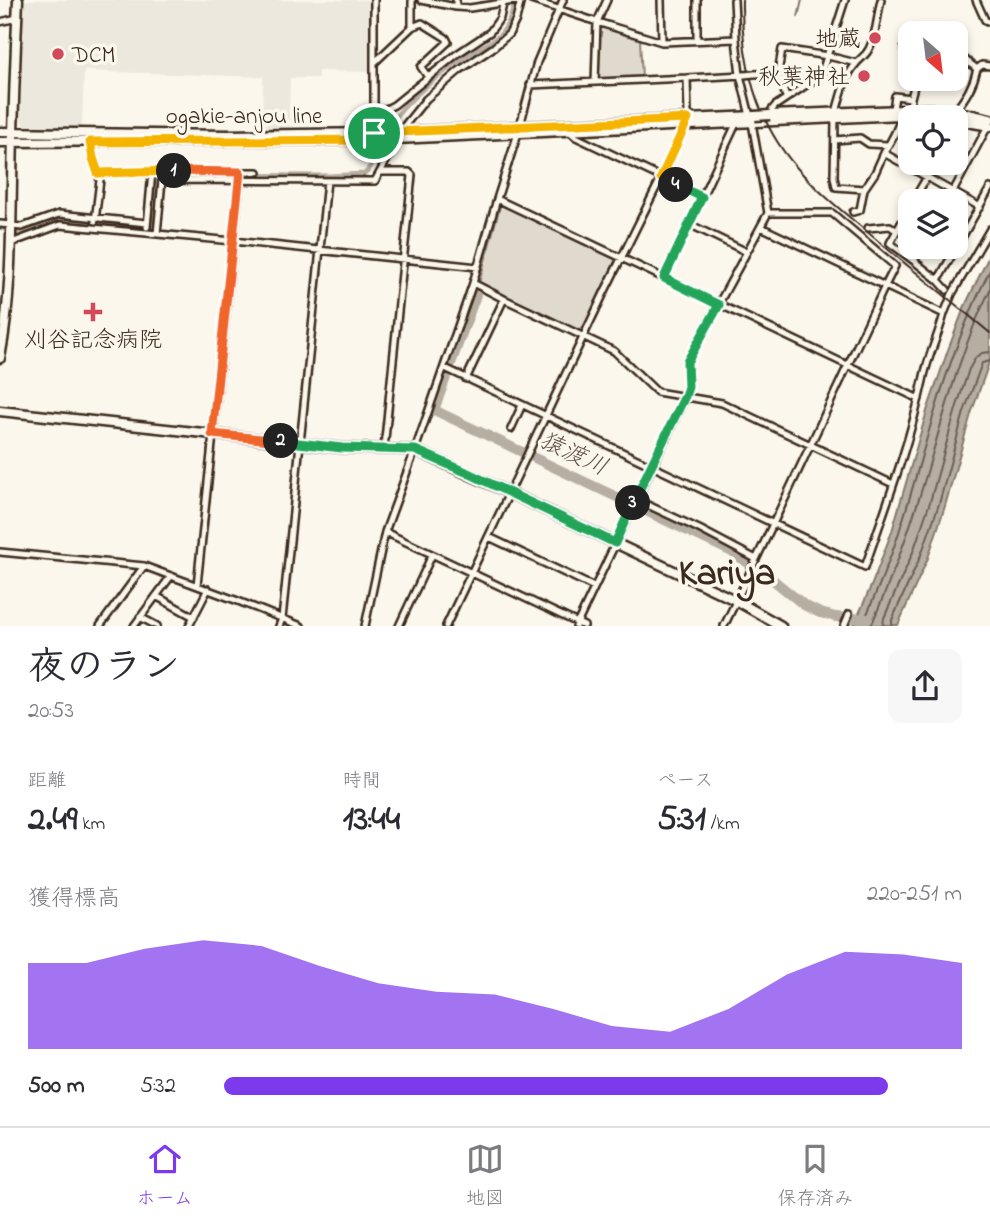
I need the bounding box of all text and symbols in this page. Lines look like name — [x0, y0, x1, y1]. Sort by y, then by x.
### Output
north arrow — [898, 21, 968, 91]
map controls — [898, 21, 968, 259]
place label: 地蔵 — [815, 24, 861, 57]
marker: 地蔵 — [867, 30, 883, 46]
place label: DCM — [71, 40, 115, 73]
marker: DCM — [50, 46, 66, 62]
place label: 秋葉神社 — [758, 62, 850, 95]
marker: 秋葉神社 — [856, 68, 872, 84]
street label: ogakie-anjou line — [166, 101, 323, 135]
pin — [344, 103, 404, 163]
button: locate — [898, 105, 968, 175]
icon: arrive — [355, 114, 393, 152]
pin: 1 — [156, 154, 192, 188]
text: 1 — [170, 157, 177, 184]
pin: 4 — [658, 168, 694, 202]
text: 4 — [672, 171, 679, 198]
button: layers — [898, 189, 968, 259]
marker: 刈谷記念病院 — [83, 302, 103, 322]
place label: 刈谷記念病院 — [24, 325, 162, 358]
pin: 2 — [264, 424, 298, 458]
water label: 猿渡川 — [533, 424, 613, 486]
text: 2 — [276, 427, 285, 454]
pin: 3 — [616, 486, 650, 520]
text: 3 — [629, 489, 636, 516]
district label: Kariya — [679, 548, 775, 602]
text: 夜のラン — [28, 641, 180, 697]
button: share — [888, 649, 962, 723]
text: 20:53 — [28, 695, 74, 728]
text: 距離 — [28, 768, 66, 795]
text: 時間 — [343, 768, 381, 795]
text: ペース — [657, 768, 713, 795]
text: 2.49 — [28, 795, 78, 846]
text: 13:44 — [343, 795, 400, 846]
text: 5:31 — [657, 795, 706, 846]
text: km — [78, 811, 105, 838]
text: /km — [706, 811, 740, 838]
text: 220–251 m — [867, 878, 962, 911]
text: 獲得標高 — [28, 883, 120, 916]
text: 500 m — [28, 1070, 85, 1103]
text: 5:32 — [140, 1070, 176, 1103]
tab: ホーム — [137, 1140, 193, 1213]
tab: 地図 — [466, 1140, 504, 1213]
tab: 保存済み — [777, 1140, 853, 1213]

